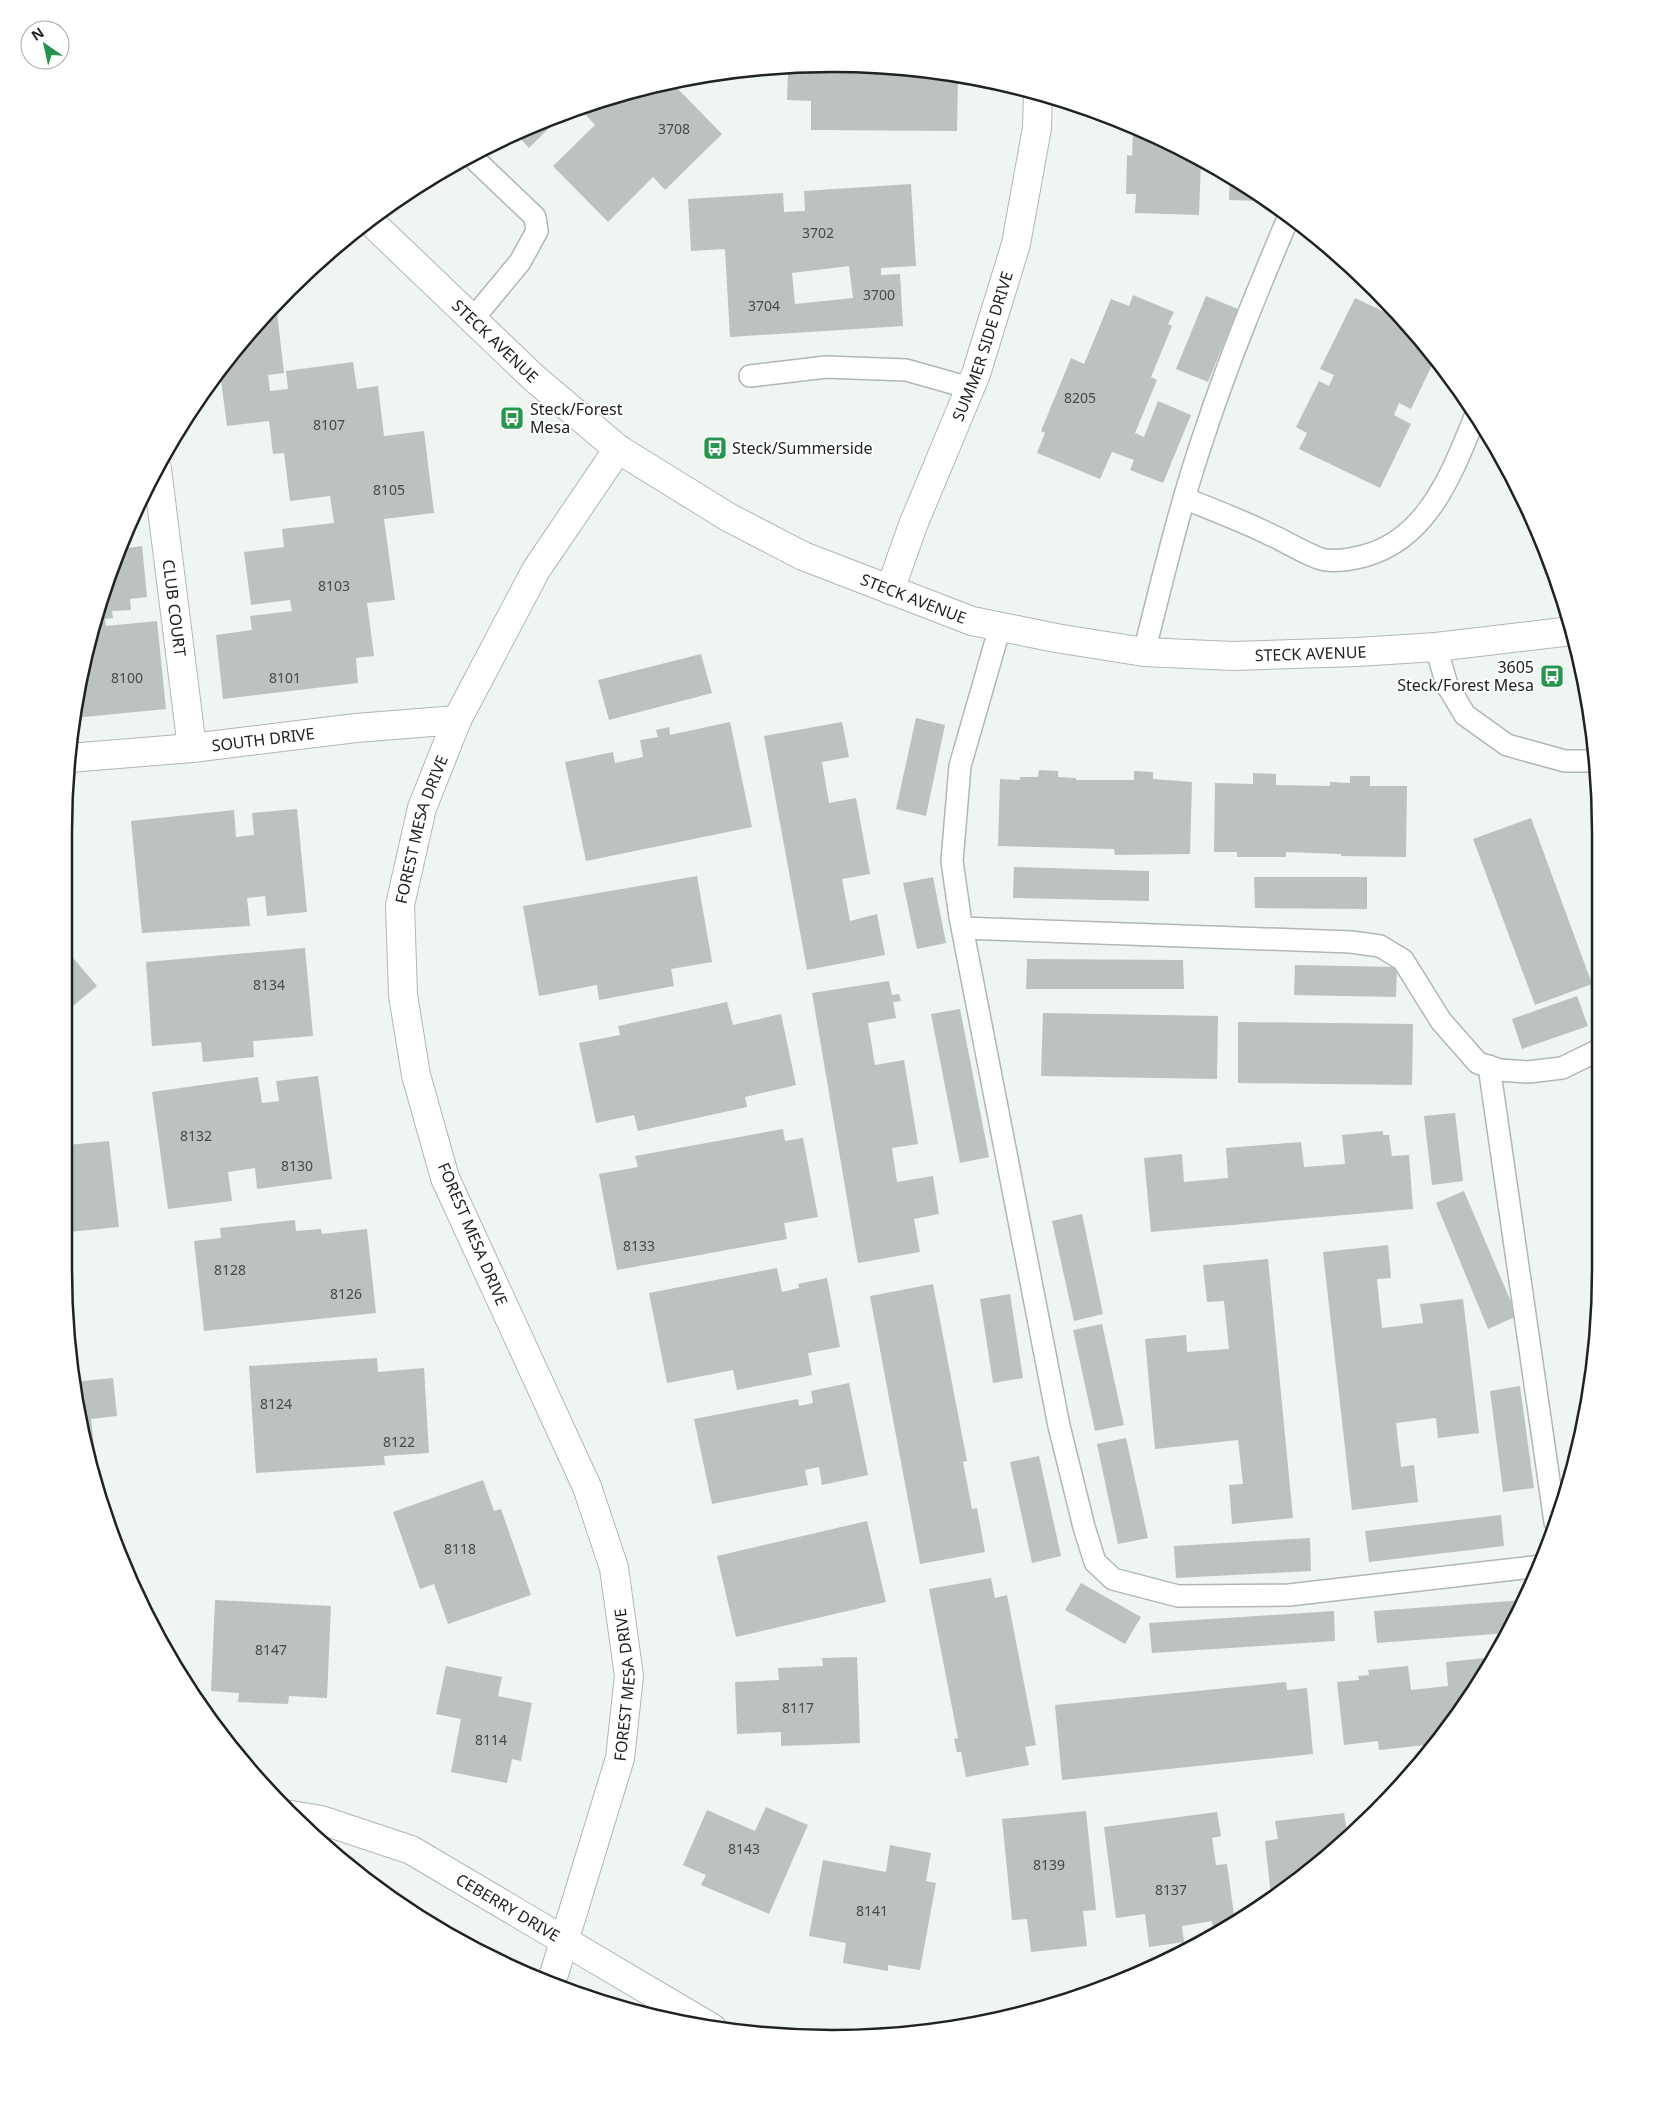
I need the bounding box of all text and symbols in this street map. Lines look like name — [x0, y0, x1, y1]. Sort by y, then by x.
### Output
north arrow — [20, 20, 70, 70]
text: N — [27, 23, 47, 45]
house number: 3708 — [658, 119, 690, 138]
house number: 3702 — [802, 223, 834, 242]
street label: SUMMER SIDE DRIVE — [947, 268, 1018, 425]
house number: 3700 — [863, 285, 895, 304]
street label: STECK AVENUE — [447, 294, 543, 387]
house number: 3704 — [748, 296, 780, 315]
house number: 8205 — [1064, 388, 1096, 407]
place label: Steck/Forest Mesa — [530, 398, 623, 438]
bus stop icon: Steck/Forest Mesa — [499, 405, 525, 431]
house number: 8107 — [313, 415, 345, 434]
bus stop icon: Steck/Summerside — [702, 435, 728, 461]
place label: Steck/Summerside — [732, 437, 873, 459]
house number: 8105 — [373, 480, 405, 499]
street label: CLUB COURT — [157, 558, 191, 658]
street label: STECK AVENUE — [858, 568, 970, 629]
house number: 8103 — [318, 576, 350, 595]
street label: STECK AVENUE — [1254, 640, 1367, 666]
place label: 3605 Steck/Forest Mesa — [1397, 656, 1534, 696]
bus stop icon: 3605 Steck/Forest Mesa — [1539, 663, 1565, 689]
house number: 8100 — [111, 668, 143, 687]
house number: 8101 — [269, 668, 301, 687]
street label: SOUTH DRIVE — [210, 722, 316, 757]
street label: FOREST MESA DRIVE — [390, 752, 453, 906]
house number: 8134 — [253, 975, 285, 994]
house number: 8132 — [180, 1126, 212, 1145]
house number: 8130 — [281, 1156, 313, 1175]
street label: FOREST MESA DRIVE — [433, 1159, 513, 1309]
house number: 8133 — [623, 1236, 655, 1255]
house number: 8128 — [214, 1260, 246, 1279]
house number: 8126 — [330, 1284, 362, 1303]
house number: 8124 — [260, 1394, 292, 1413]
house number: 8122 — [383, 1432, 415, 1451]
house number: 8118 — [444, 1539, 476, 1558]
street label: FOREST MESA DRIVE — [609, 1607, 640, 1762]
house number: 8147 — [255, 1640, 287, 1659]
house number: 8117 — [782, 1698, 814, 1717]
house number: 8114 — [475, 1730, 507, 1749]
house number: 8143 — [728, 1839, 760, 1858]
house number: 8139 — [1033, 1855, 1065, 1874]
street label: CEBERRY DRIVE — [452, 1868, 564, 1947]
house number: 8137 — [1155, 1880, 1187, 1899]
house number: 8141 — [856, 1901, 888, 1920]

